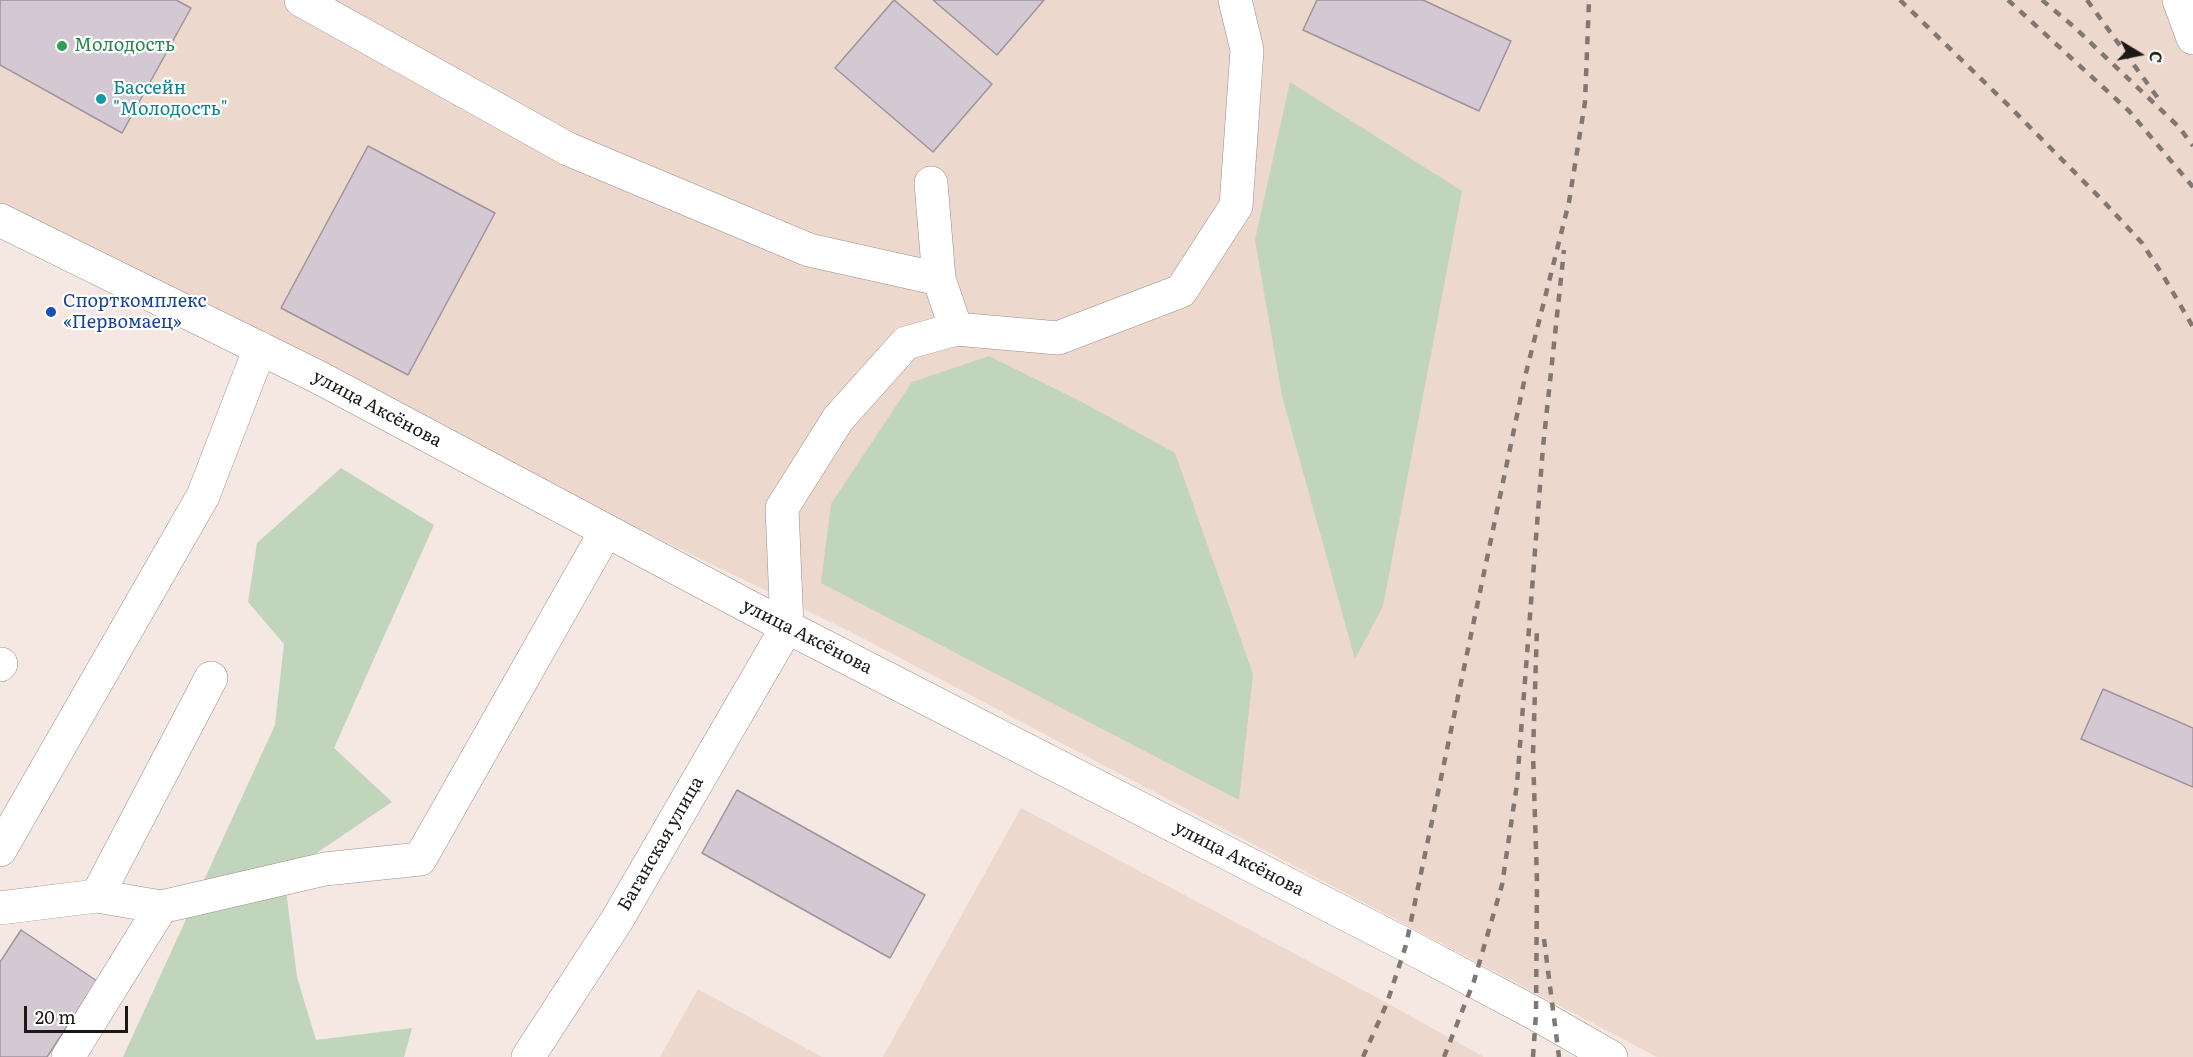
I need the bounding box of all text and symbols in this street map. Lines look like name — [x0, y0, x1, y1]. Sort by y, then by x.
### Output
north arrow — [2109, 24, 2169, 84]
place label: Молодость — [74, 35, 175, 57]
marker: Молодость — [55, 39, 69, 53]
text: С — [2144, 49, 2170, 65]
place label: Бассейн "Молодость" — [113, 78, 228, 121]
marker: Бассейн "Молодость" — [94, 92, 108, 106]
place label: Спорткомплекс «Первомаец» — [63, 291, 207, 334]
marker: Спорткомплекс «Первомаец» — [44, 305, 58, 319]
street label: улица Аксёнова — [309, 366, 445, 452]
street label: улица Аксёнова — [738, 595, 876, 679]
street label: Баганская улица — [614, 773, 708, 915]
street label: улица Аксёнова — [1170, 817, 1308, 901]
scale bar — [27, 994, 130, 1032]
text: 20 m — [35, 1003, 76, 1030]

